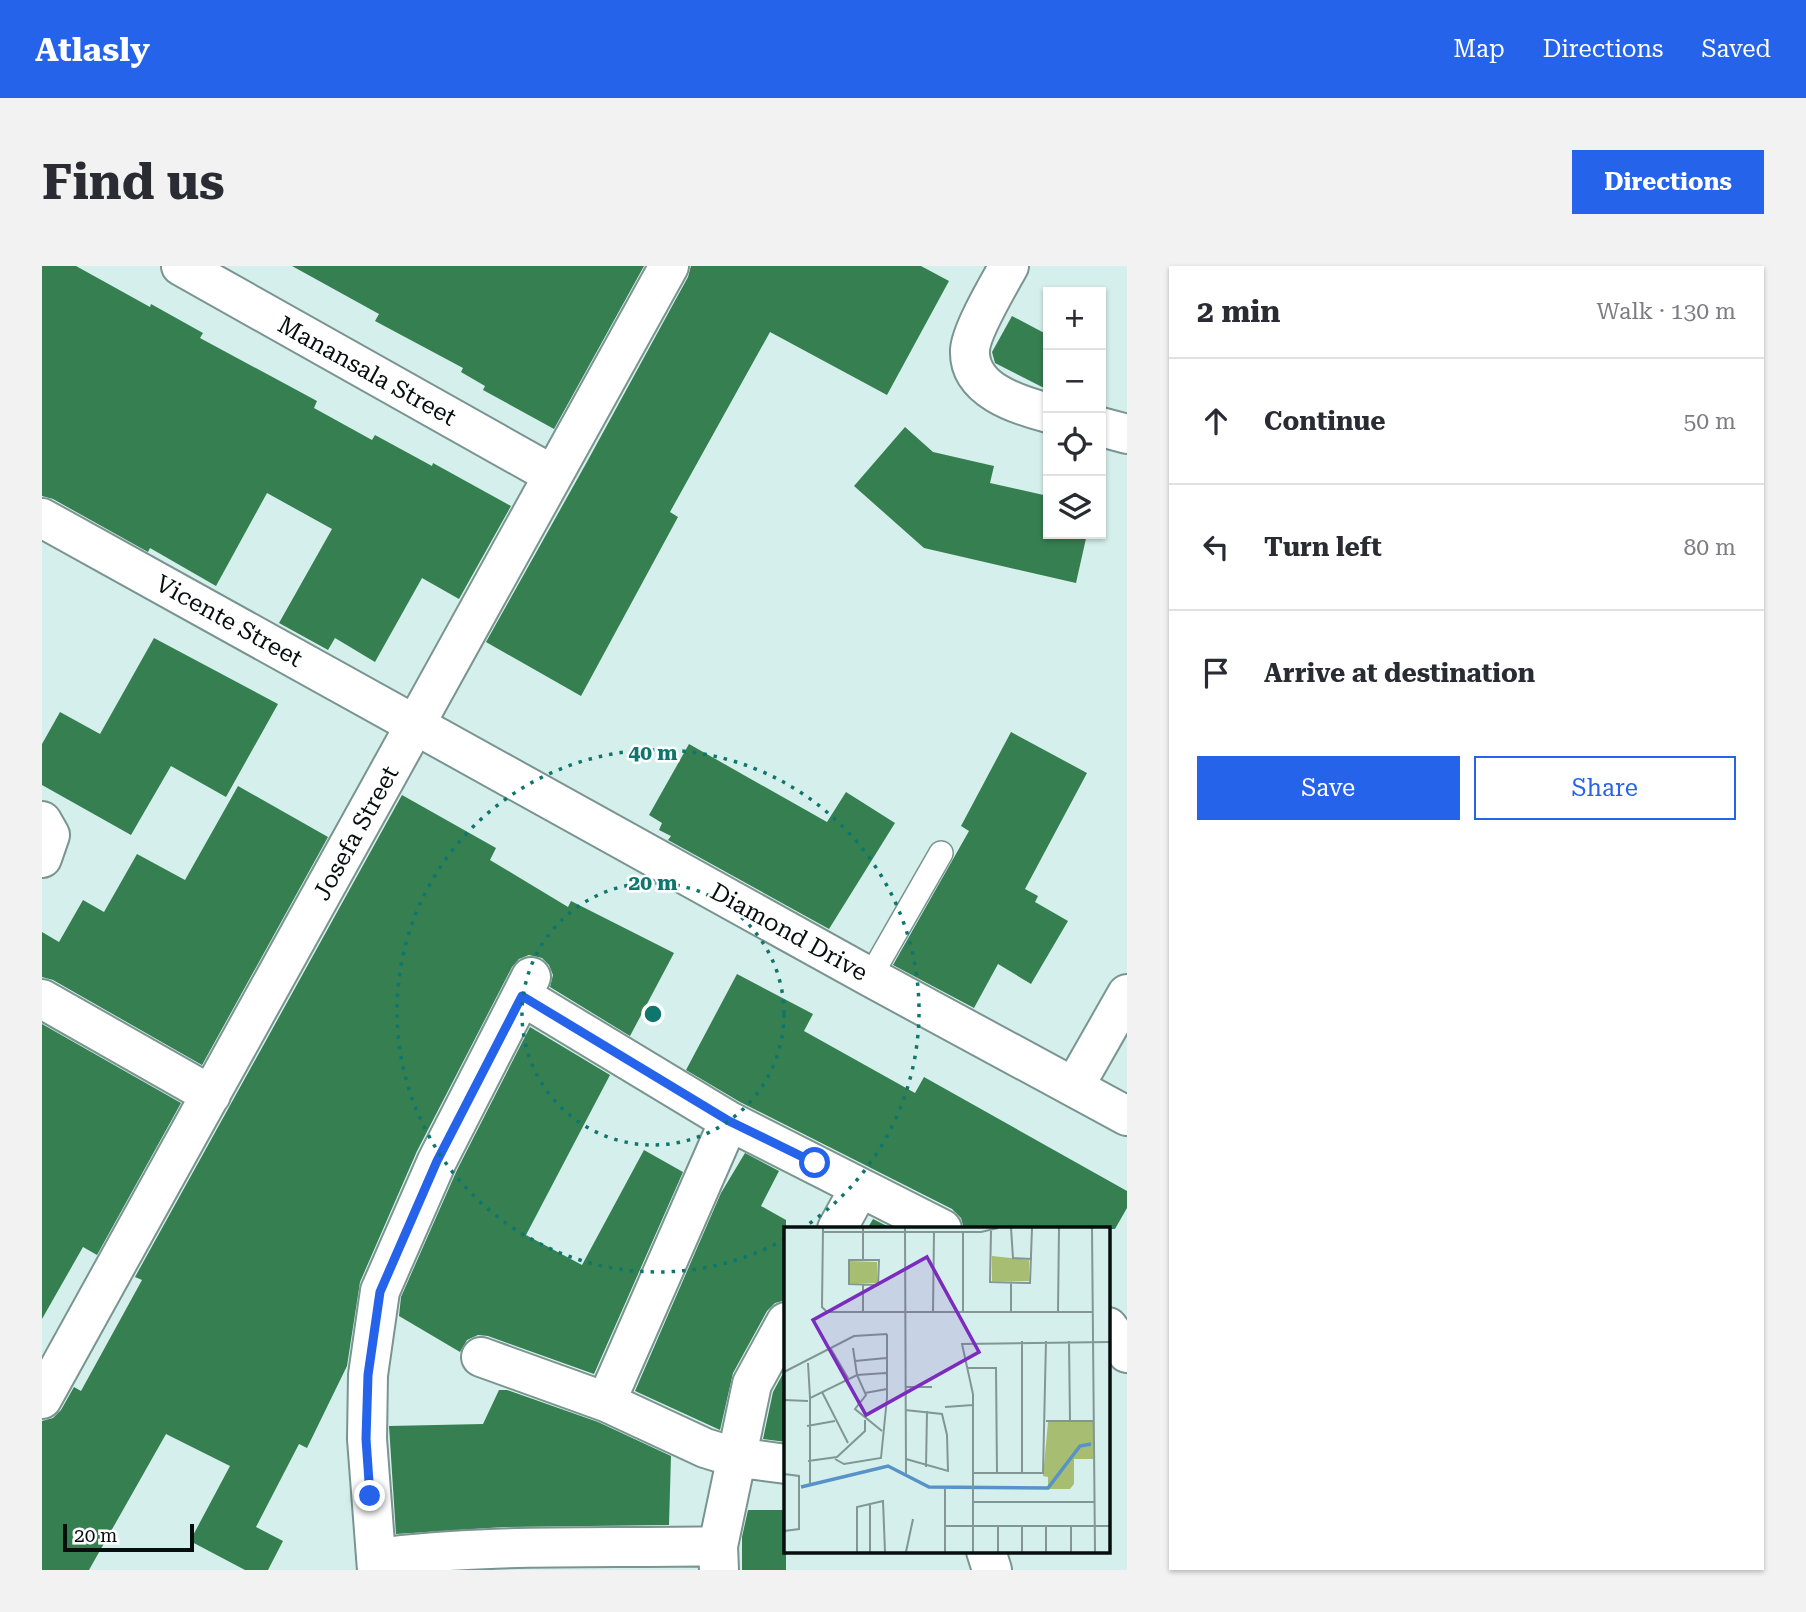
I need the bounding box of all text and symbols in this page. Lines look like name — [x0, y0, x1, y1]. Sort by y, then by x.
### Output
text: Atlasly — [35, 30, 150, 69]
text: Map — [1453, 35, 1505, 63]
text: Directions — [1543, 35, 1663, 63]
text: Saved — [1701, 35, 1771, 63]
button: Directions — [1572, 150, 1764, 214]
text: Find us — [42, 154, 225, 211]
map controls — [1043, 287, 1106, 539]
button: + — [1043, 287, 1106, 350]
text: 2 min — [1197, 294, 1280, 329]
text: Walk · 130 m — [1597, 298, 1736, 325]
street label: Manansala Street — [273, 310, 461, 432]
button: − — [1043, 350, 1106, 413]
icon: ahead — [1197, 402, 1235, 440]
text: Continue — [1264, 406, 1386, 436]
text: 50 m — [1683, 408, 1736, 435]
button: locate — [1043, 413, 1106, 476]
button: layers — [1043, 476, 1106, 539]
icon: left — [1197, 528, 1235, 566]
text: Turn left — [1264, 532, 1382, 562]
text: 80 m — [1683, 534, 1736, 561]
street label: Vicente Street — [151, 569, 307, 673]
icon: arrive — [1197, 654, 1235, 692]
text: Arrive at destination — [1264, 658, 1535, 688]
text: 40 m — [628, 741, 678, 765]
button: Save — [1197, 756, 1460, 820]
button: Share — [1474, 756, 1736, 820]
street label: Josefa Street — [308, 761, 404, 905]
text: 20 m — [628, 871, 678, 895]
street label: Diamond Drive — [705, 877, 873, 987]
centre of rings — [641, 1002, 665, 1026]
route start — [799, 1147, 830, 1178]
inset map — [784, 1227, 1110, 1552]
route end — [354, 1480, 385, 1511]
scale bar — [63, 1521, 194, 1553]
text: 20 m — [74, 1524, 117, 1547]

